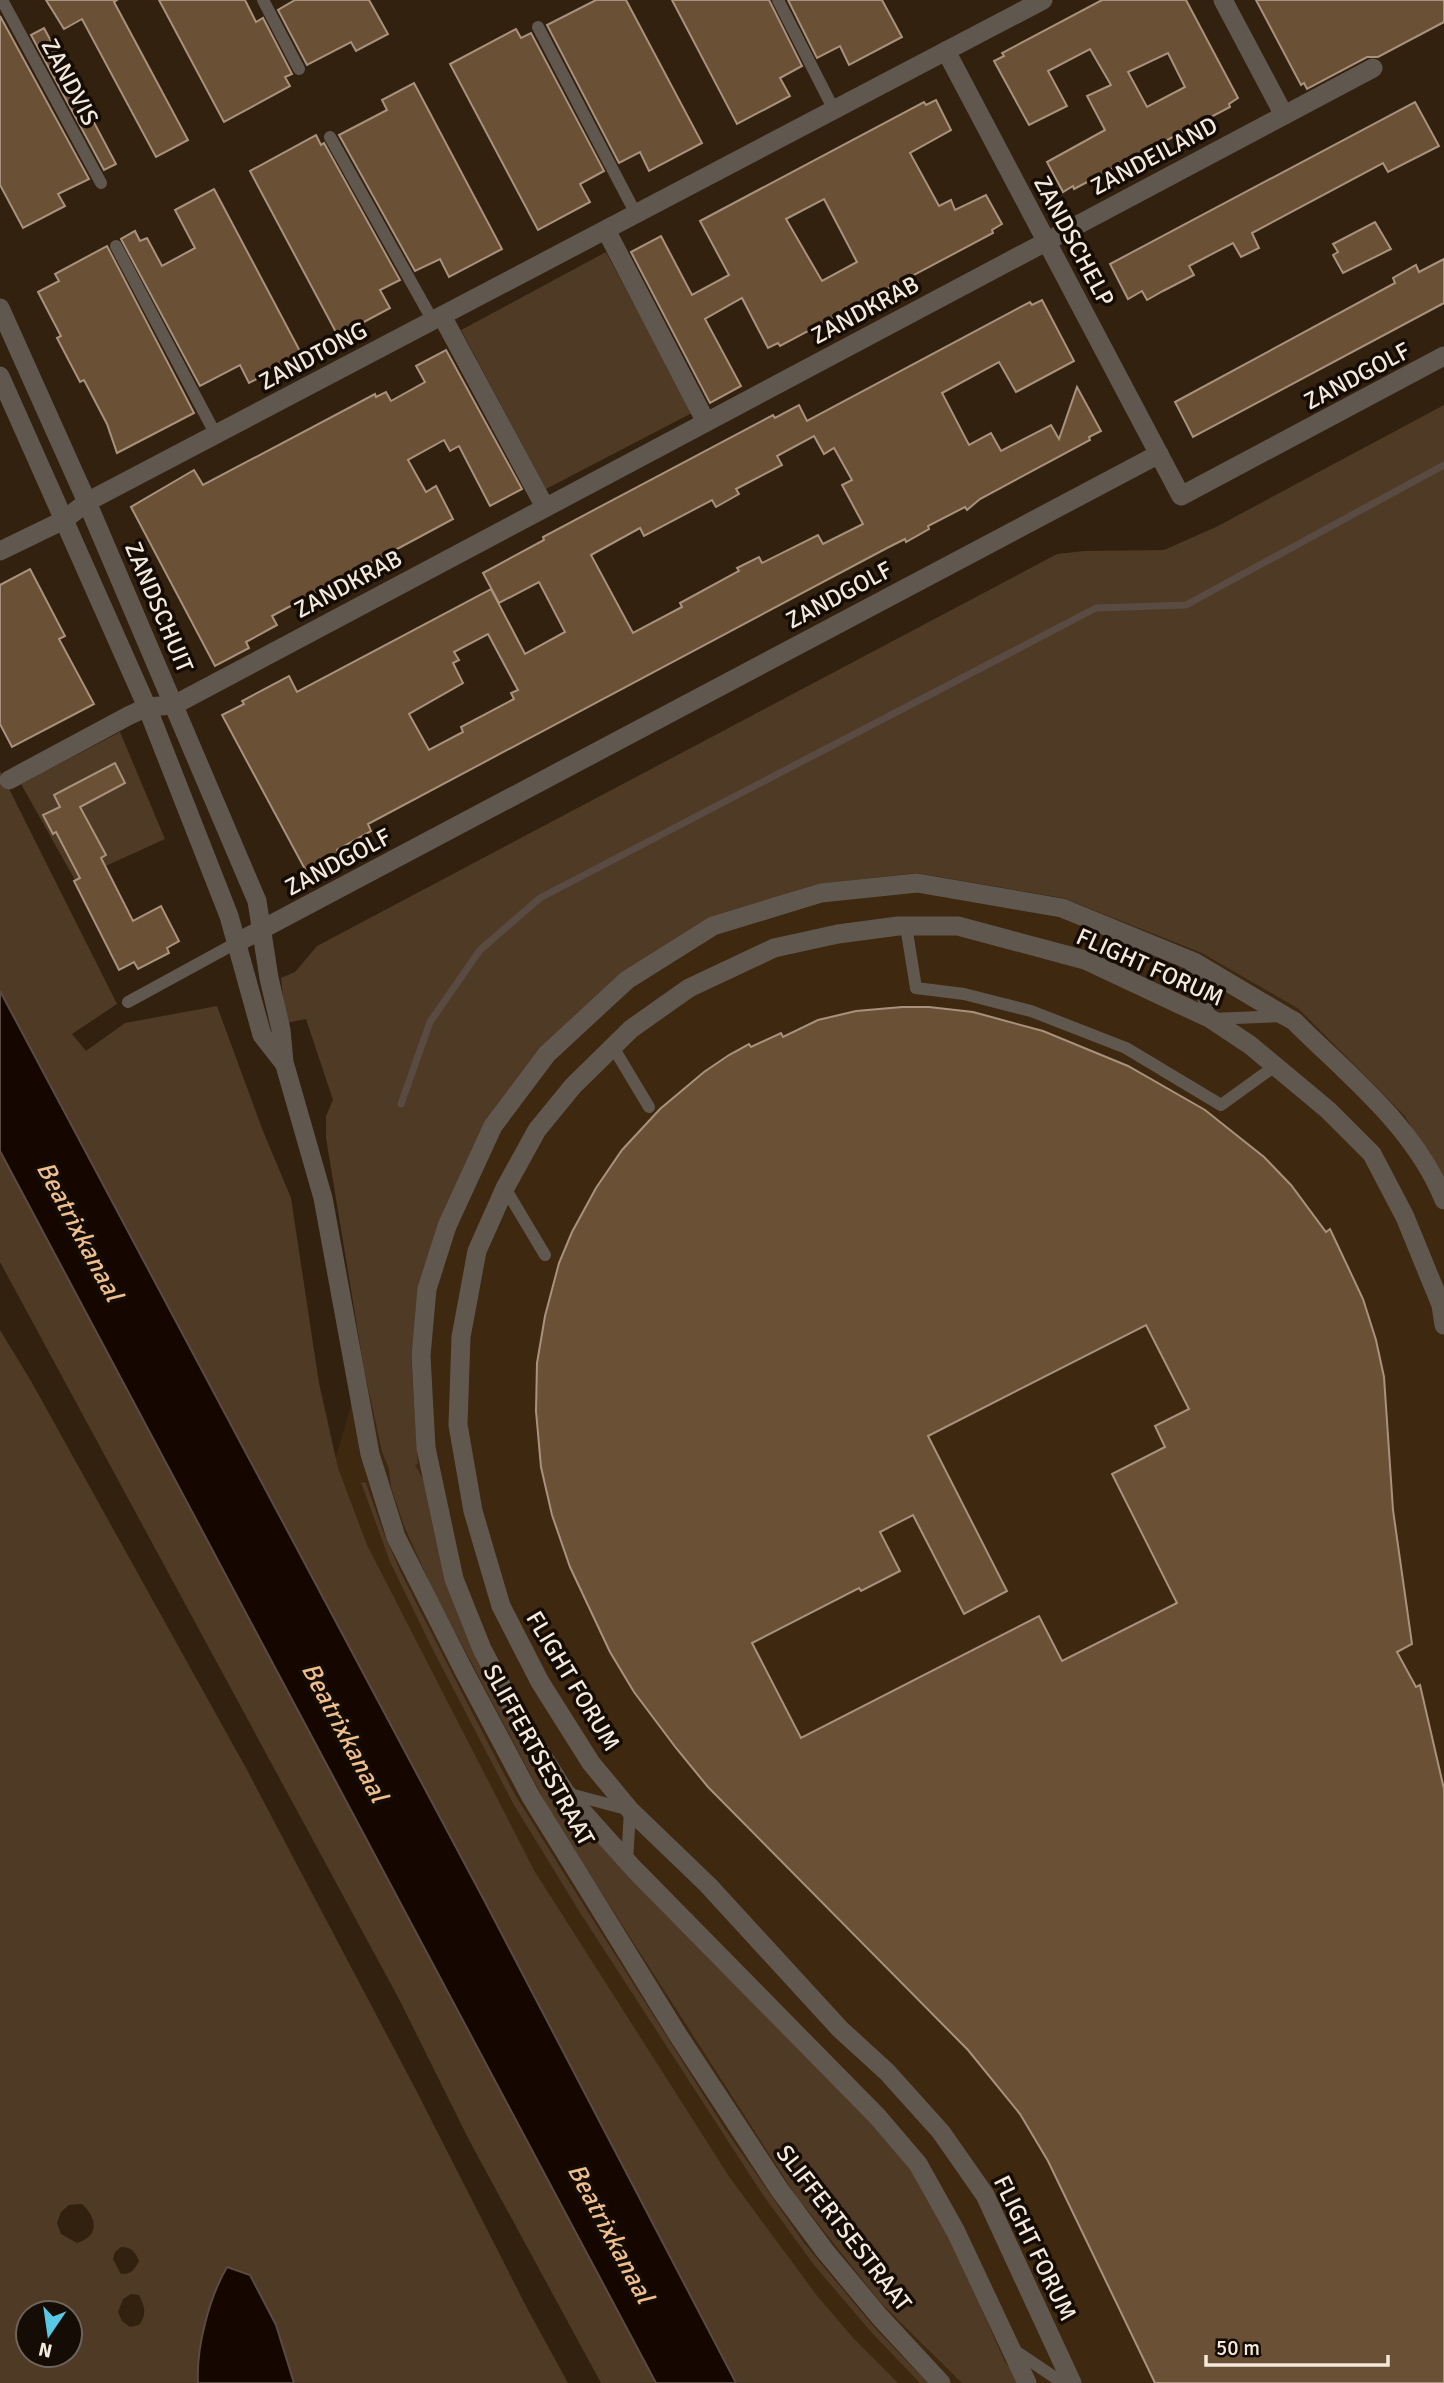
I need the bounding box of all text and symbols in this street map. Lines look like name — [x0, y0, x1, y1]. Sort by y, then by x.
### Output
street label: ZANDVIS — [35, 33, 105, 131]
street label: ZANDEILAND — [1085, 110, 1223, 202]
street label: ZANDSCHELP — [1027, 171, 1121, 311]
street label: ZANDKRAB — [806, 269, 924, 351]
street label: ZANDTONG — [254, 315, 372, 397]
street label: ZANDGOLF — [1299, 336, 1415, 416]
street label: ZANDSCHUIT — [118, 537, 200, 677]
street label: ZANDKRAB — [289, 543, 407, 625]
street label: ZANDGOLF — [781, 555, 897, 635]
street label: ZANDGOLF — [280, 822, 396, 902]
street label: FLIGHT FORUM — [1072, 921, 1228, 1013]
water label: Beatrixkanaal — [29, 1156, 131, 1309]
street label: FLIGHT FORUM — [519, 1605, 627, 1757]
water label: Beatrixkanaal — [294, 1657, 396, 1810]
street label: SLIFFERTSESTRAAT — [477, 1659, 601, 1851]
street label: SLIFFERTSESTRAAT — [770, 2139, 918, 2317]
water label: Beatrixkanaal — [560, 2158, 662, 2311]
street label: FLIGHT FORUM — [987, 2170, 1083, 2326]
north arrow — [14, 2299, 84, 2369]
scale bar — [1206, 2324, 1388, 2368]
text: 50 m — [1216, 2335, 1260, 2361]
text: N — [36, 2336, 55, 2363]

